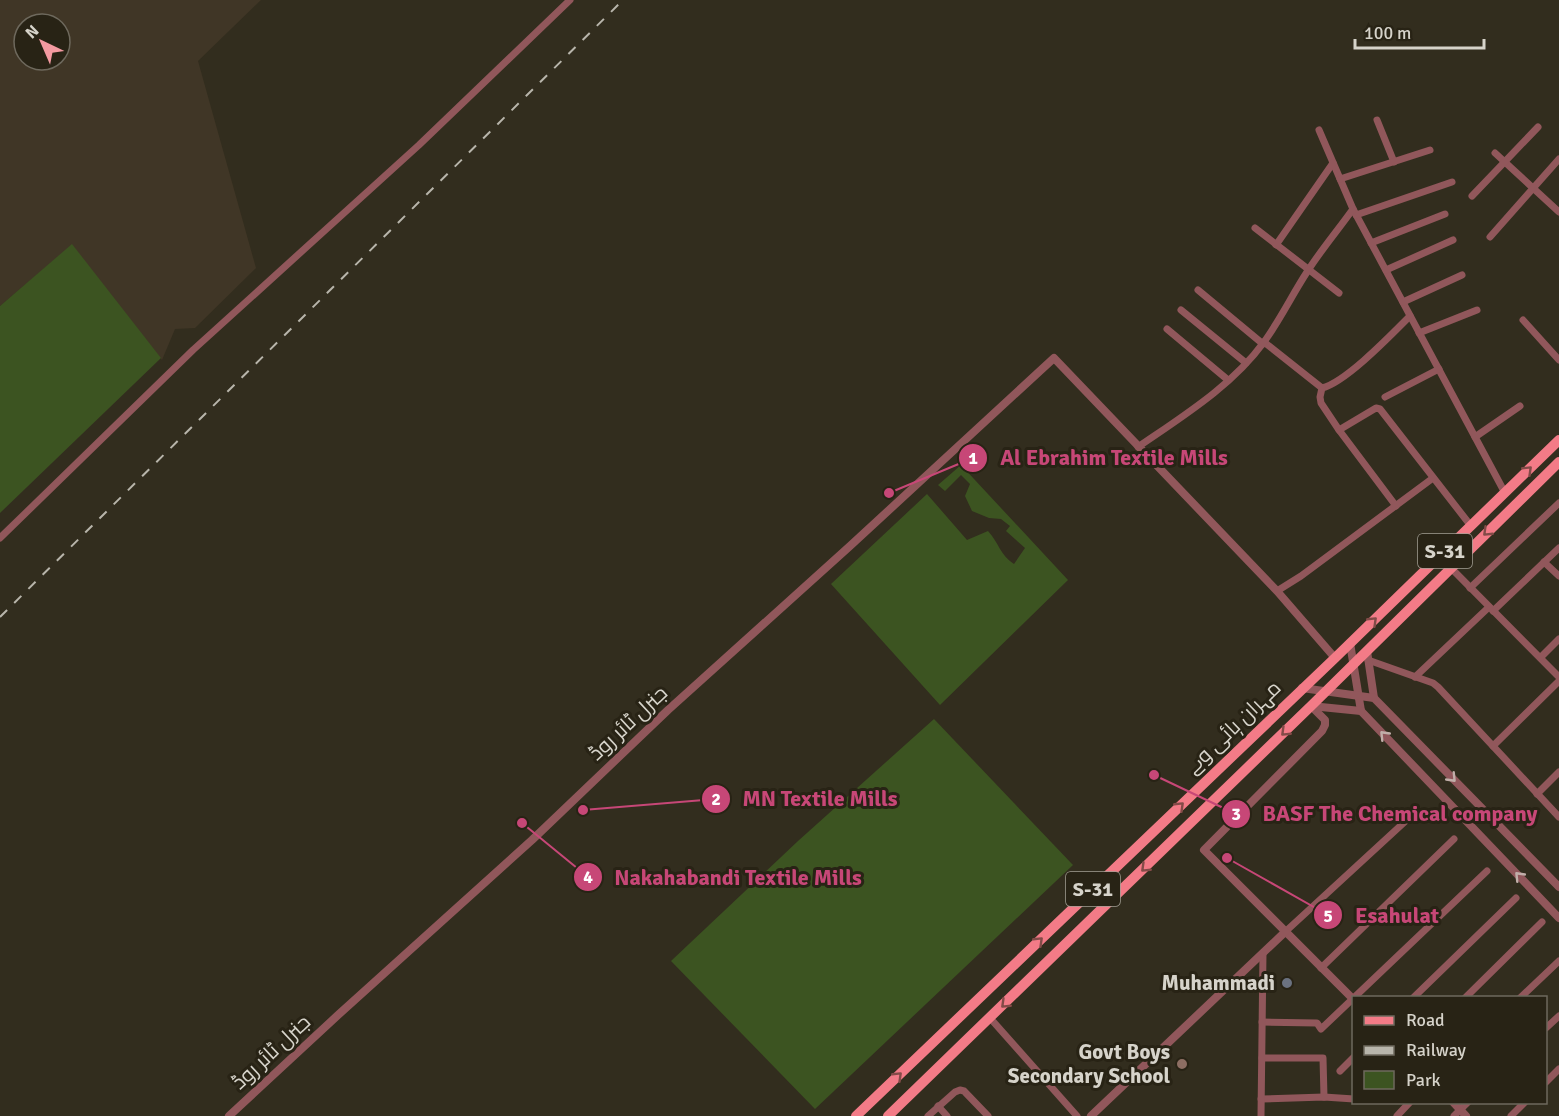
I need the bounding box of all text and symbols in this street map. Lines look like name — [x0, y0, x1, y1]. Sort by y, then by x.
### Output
north arrow — [12, 12, 72, 72]
scale bar — [1355, 12, 1484, 50]
text: N — [21, 21, 43, 43]
text: 100 m — [1364, 22, 1411, 44]
callout: Al Ebrahim Textile Mills — [958, 438, 1240, 478]
text: Al Ebrahim Textile Mills — [1000, 444, 1228, 471]
text: 1 — [968, 447, 978, 469]
one-way arrow — [1521, 467, 1532, 478]
one-way arrow — [1484, 525, 1494, 536]
road number: S-31 — [1418, 534, 1472, 568]
one-way arrow — [1366, 617, 1377, 628]
street label: مہران ہائی وے — [1180, 675, 1287, 780]
street label: جنرل ٹائر روڈ — [583, 680, 673, 766]
one-way arrow — [1281, 725, 1291, 736]
one-way arrow — [1380, 731, 1391, 742]
one-way arrow — [1445, 771, 1456, 781]
callout: MN Textile Mills — [701, 779, 910, 819]
text: MN Textile Mills — [742, 785, 898, 812]
text: 2 — [711, 788, 721, 810]
callout: BASF The Chemical company — [1221, 794, 1549, 834]
text: BASF The Chemical company — [1263, 800, 1537, 827]
one-way arrow — [1173, 802, 1183, 813]
text: 3 — [1231, 803, 1241, 825]
callout: Nakahabandi Textile Mills — [573, 857, 874, 897]
one-way arrow — [1141, 860, 1152, 871]
text: Nakahabandi Textile Mills — [614, 864, 862, 891]
text: 4 — [583, 866, 593, 888]
road number: S-31 — [1066, 872, 1120, 906]
one-way arrow — [1515, 872, 1526, 883]
callout: Esahulat — [1313, 895, 1451, 935]
text: Esahulat — [1355, 902, 1439, 929]
text: 5 — [1323, 905, 1333, 927]
one-way arrow — [1032, 937, 1042, 948]
place label: Muhammadi — [1162, 970, 1275, 996]
marker: Muhammadi — [1280, 976, 1294, 990]
one-way arrow — [1001, 996, 1012, 1007]
legend — [1352, 996, 1547, 1104]
street label: جنرل ٹائر روڈ — [226, 1009, 316, 1095]
text: Road — [1406, 1009, 1445, 1031]
place label: Govt Boys Secondary School — [1008, 1039, 1170, 1089]
text: Railway — [1406, 1039, 1467, 1061]
marker: Govt Boys Secondary School — [1175, 1057, 1189, 1071]
text: Park — [1406, 1069, 1441, 1091]
one-way arrow — [890, 1072, 901, 1083]

